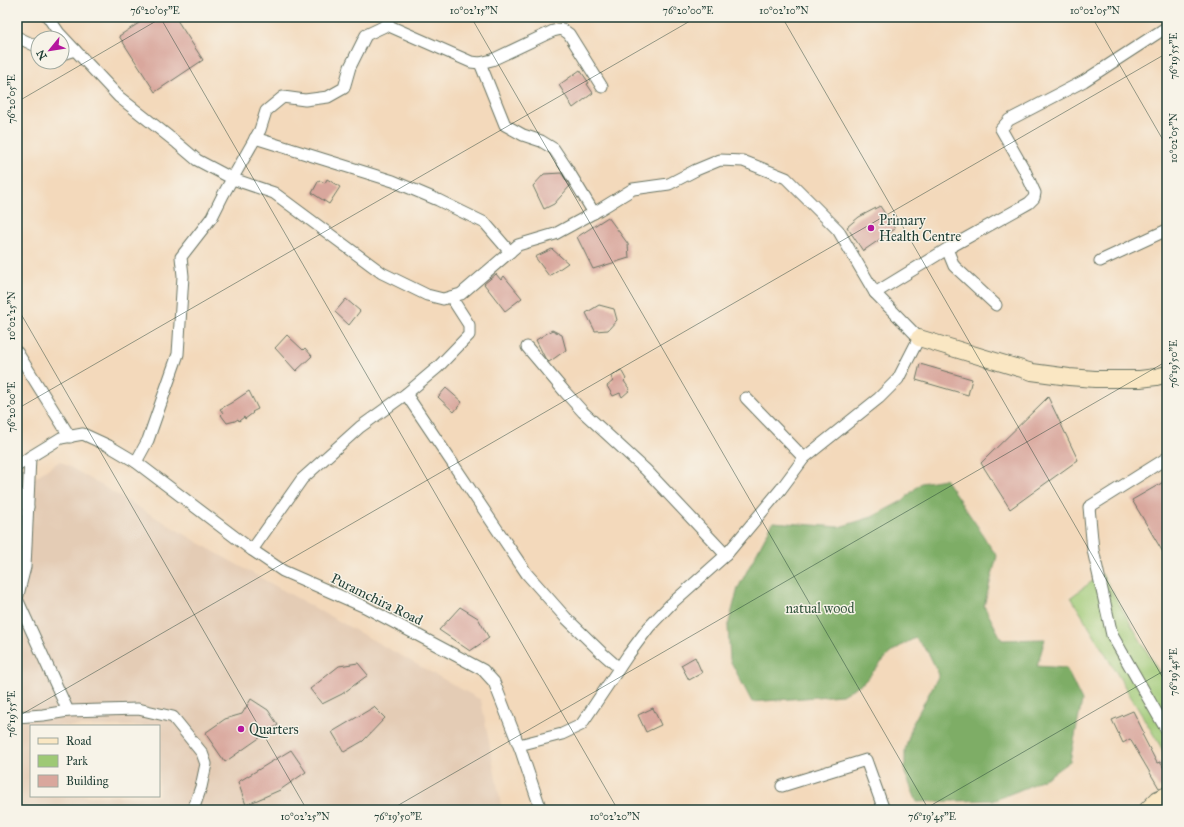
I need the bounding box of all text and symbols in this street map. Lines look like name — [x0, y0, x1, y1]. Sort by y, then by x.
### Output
text: 76°20'05"E — [130, 5, 180, 17]
text: 10°02'15"N — [450, 5, 499, 17]
text: 76°20'00"E — [663, 5, 713, 17]
text: 10°02'10"N — [759, 5, 809, 17]
text: 10°02'05"N — [1070, 5, 1121, 17]
north arrow — [30, 30, 70, 70]
text: 76°19'55"E — [1168, 33, 1180, 79]
text: N — [33, 47, 50, 62]
text: 76°20'05"E — [6, 74, 18, 124]
text: 10°02'05"N — [1168, 112, 1180, 163]
place label: Primary Health Centre — [879, 212, 961, 245]
marker: Primary Health Centre — [866, 223, 876, 233]
text: 10°02'25"N — [6, 291, 18, 341]
text: 76°19'50"E — [1168, 340, 1180, 388]
text: 76°20'00"E — [6, 382, 18, 432]
street label: Puramchira Road — [328, 570, 425, 629]
park label: natual wood — [785, 600, 855, 617]
text: 76°19'45"E — [1168, 648, 1180, 696]
text: 76°19'55"E — [6, 691, 18, 737]
place label: Quarters — [249, 721, 299, 738]
marker: Quarters — [236, 724, 246, 734]
legend — [30, 725, 160, 797]
text: Road — [66, 734, 92, 748]
text: Park — [66, 754, 88, 768]
text: Building — [66, 774, 109, 789]
text: 10°02'25"N — [280, 811, 330, 823]
text: 76°19'50"E — [374, 811, 422, 823]
text: 10°02'20"N — [590, 811, 641, 823]
text: 76°19'45"E — [908, 811, 956, 823]

